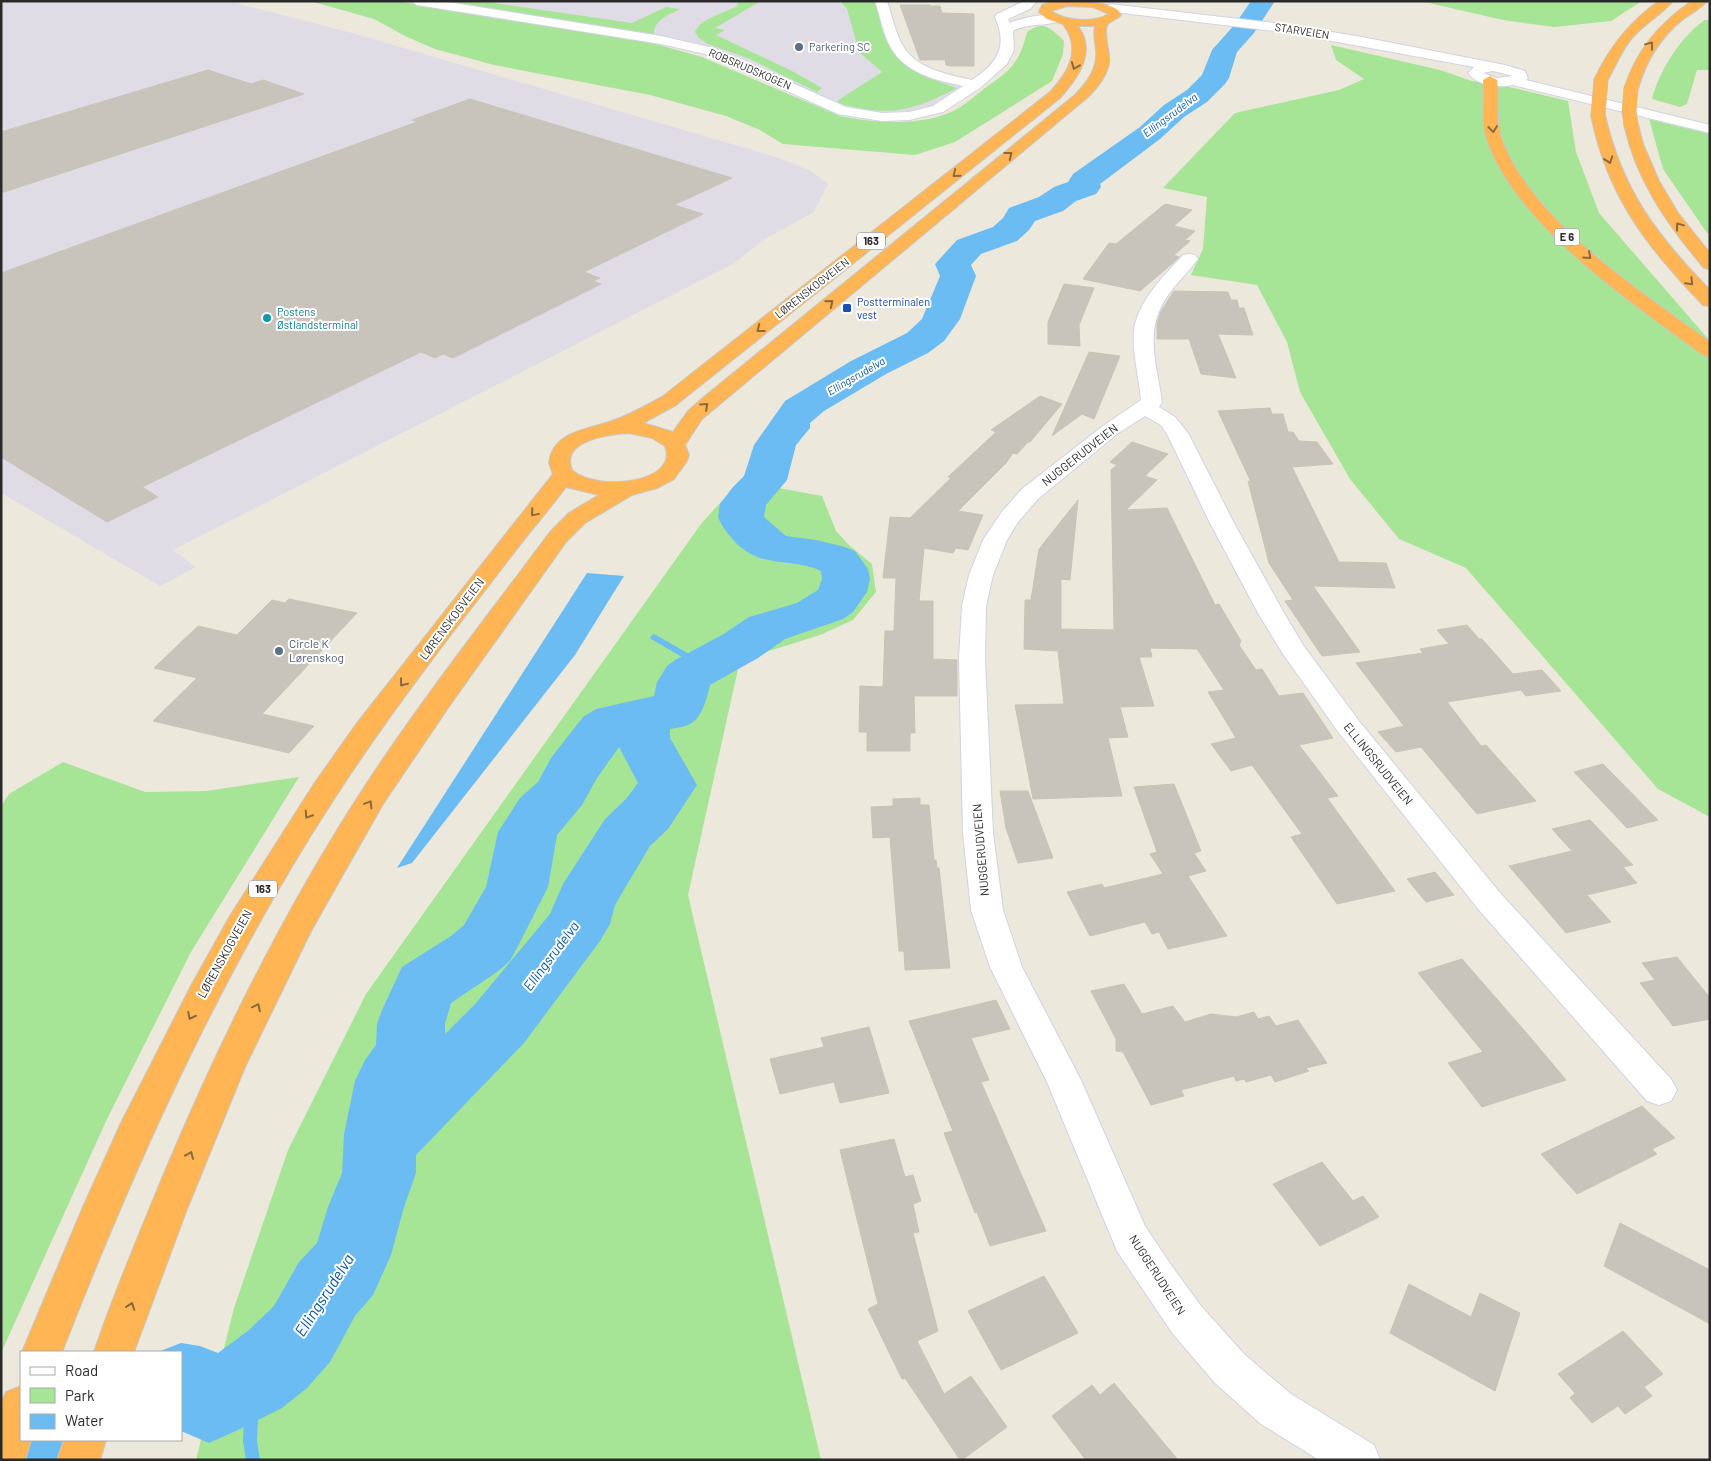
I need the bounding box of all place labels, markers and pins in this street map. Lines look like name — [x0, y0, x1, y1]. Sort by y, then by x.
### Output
place label: Parkering SC — [809, 40, 870, 53]
marker: Parkering SC — [793, 41, 805, 53]
place label: Postterminalen vest — [857, 295, 930, 321]
marker: Postterminalen vest — [841, 302, 853, 314]
place label: Postens Østlandsterminal — [277, 305, 358, 331]
marker: Postens Østlandsterminal — [261, 312, 273, 324]
place label: Circle K Lørenskog — [289, 636, 344, 664]
marker: Circle K Lørenskog — [273, 645, 285, 657]

